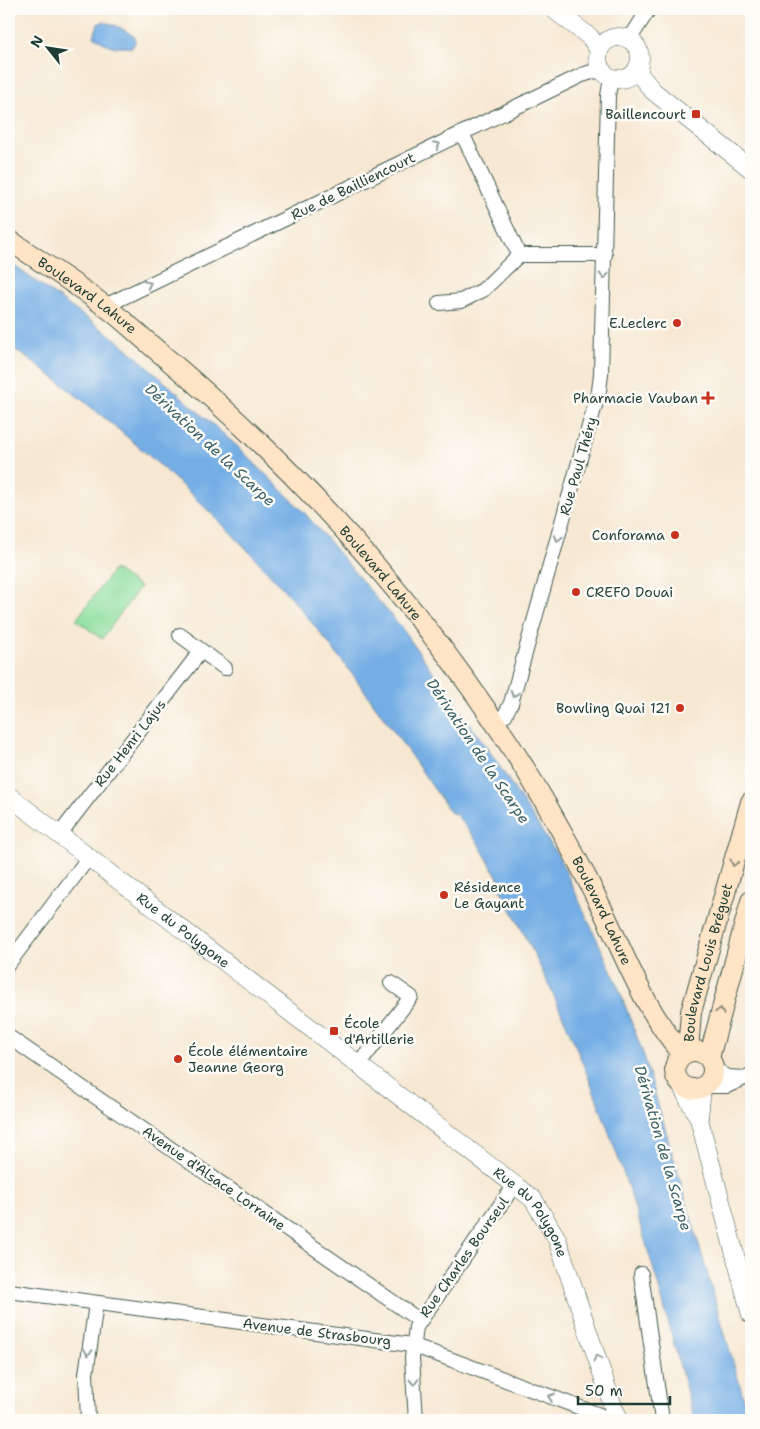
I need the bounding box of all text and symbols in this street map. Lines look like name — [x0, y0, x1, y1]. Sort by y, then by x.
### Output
north arrow — [22, 22, 72, 72]
text: N — [26, 32, 47, 51]
place label: Baillencourt — [605, 105, 686, 123]
marker: Baillencourt — [690, 108, 702, 120]
one-way arrow — [432, 141, 441, 152]
street label: Rue de Bailliencourt — [288, 148, 418, 224]
street label: Boulevard Lahure — [34, 253, 141, 338]
one-way arrow — [599, 272, 610, 280]
one-way arrow — [143, 280, 152, 290]
place label: E.Leclerc — [609, 314, 667, 332]
marker: E.Leclerc — [671, 317, 683, 329]
water label: Dérivation de la Scarpe — [141, 379, 279, 511]
place label: Pharmacie Vauban — [573, 389, 698, 407]
marker: Pharmacie Vauban — [702, 392, 714, 404]
street label: Rue Paul Théry — [555, 415, 601, 517]
street label: Boulevard Lahure — [336, 522, 426, 624]
place label: Conforama — [592, 526, 665, 544]
marker: Conforama — [669, 529, 681, 541]
one-way arrow — [554, 533, 564, 542]
place label: CREFO Douai — [586, 583, 673, 601]
marker: CREFO Douai — [570, 586, 582, 598]
water label: Dérivation de la Scarpe — [422, 675, 534, 827]
one-way arrow — [509, 690, 519, 698]
street label: Rue Henri Lajus — [90, 696, 170, 790]
place label: Bowling Quai 121 — [556, 699, 670, 717]
marker: Bowling Quai 121 — [674, 702, 686, 714]
street label: Boulevard Lahure — [568, 853, 636, 968]
one-way arrow — [729, 858, 739, 866]
place label: Résidence Le Gayant — [454, 878, 524, 912]
street label: Boulevard Louis Bréguet — [680, 881, 736, 1042]
street label: Rue du Polygone — [133, 889, 234, 972]
marker: Résidence Le Gayant — [438, 889, 450, 901]
one-way arrow — [715, 1007, 725, 1015]
place label: École d'Artillerie — [344, 1014, 414, 1048]
marker: École d'Artillerie — [328, 1025, 340, 1037]
place label: École élémentaire Jeanne Georg — [188, 1042, 308, 1076]
marker: École élémentaire Jeanne Georg — [172, 1053, 184, 1065]
water label: Dérivation de la Scarpe — [630, 1063, 696, 1233]
street label: Avenue d'Alsace Lorraine — [139, 1122, 289, 1234]
street label: Rue du Polygone — [490, 1163, 572, 1260]
street label: Rue Charles Bourseul — [416, 1193, 513, 1321]
street label: Avenue de Strasbourg — [242, 1314, 392, 1350]
one-way arrow — [84, 1348, 94, 1356]
one-way arrow — [593, 1355, 603, 1363]
scale bar — [578, 1374, 670, 1406]
one-way arrow — [408, 1379, 419, 1387]
text: 50 m — [585, 1381, 623, 1401]
one-way arrow — [547, 1393, 556, 1403]

